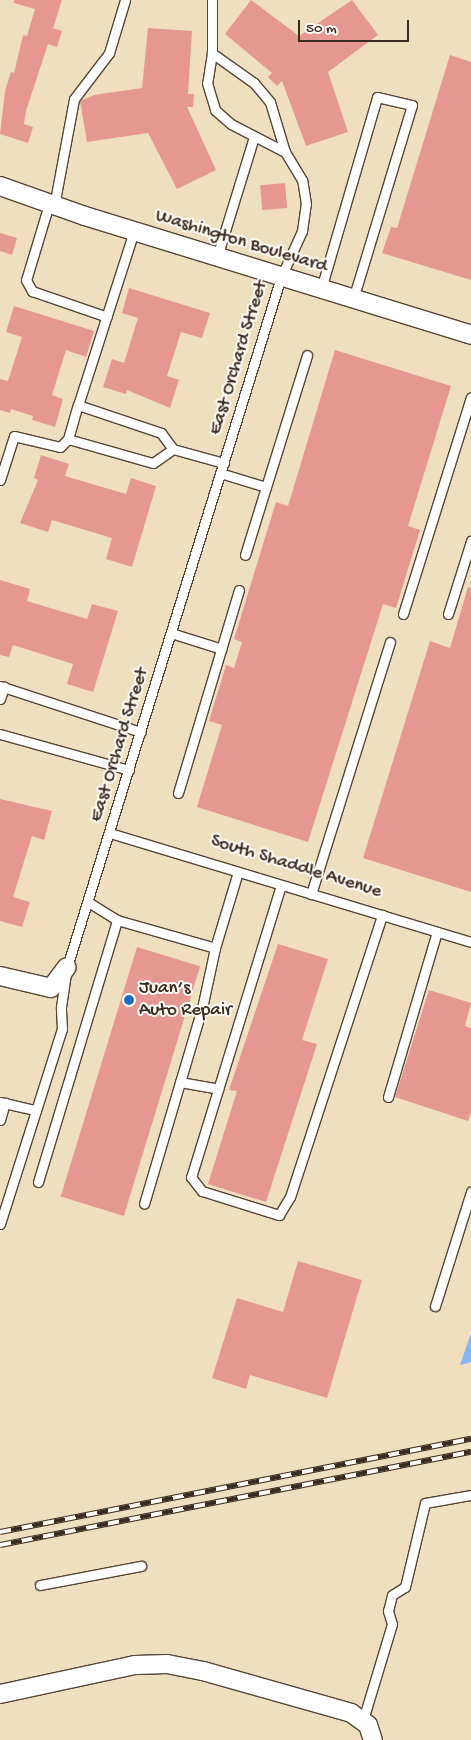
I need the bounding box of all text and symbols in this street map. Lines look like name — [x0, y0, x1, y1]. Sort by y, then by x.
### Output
scale bar — [301, 10, 412, 42]
text: 50 m — [306, 20, 337, 38]
street label: Washington Boulevard — [152, 205, 330, 279]
street label: East Orchard Street — [205, 278, 273, 438]
street label: East Orchard Street — [86, 665, 154, 825]
street label: South Shaddle Avenue — [208, 830, 384, 904]
place label: Juan’s Auto Repair — [139, 978, 232, 1022]
marker: Juan’s Auto Repair — [123, 994, 135, 1006]

